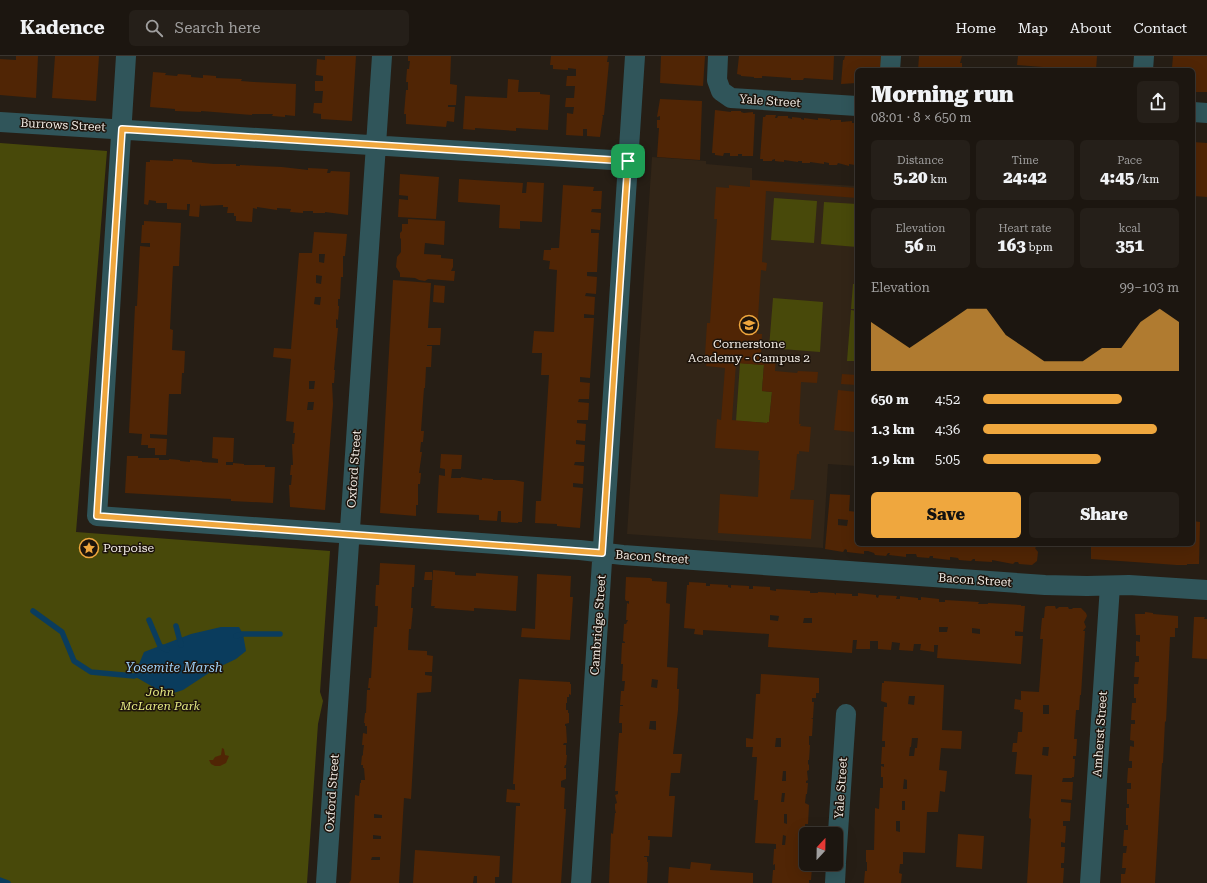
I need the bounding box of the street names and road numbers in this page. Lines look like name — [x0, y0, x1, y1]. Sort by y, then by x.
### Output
street label: Yale Street — [739, 92, 802, 110]
street label: Burrows Street — [20, 116, 106, 134]
street label: Oxford Street — [344, 429, 364, 509]
street label: Bacon Street — [615, 547, 690, 567]
street label: Bacon Street — [938, 570, 1013, 590]
street label: Cambridge Street — [588, 574, 609, 676]
street label: Amherst Street — [1090, 690, 1110, 777]
street label: Oxford Street — [322, 753, 342, 833]
street label: Yale Street — [832, 756, 850, 819]

